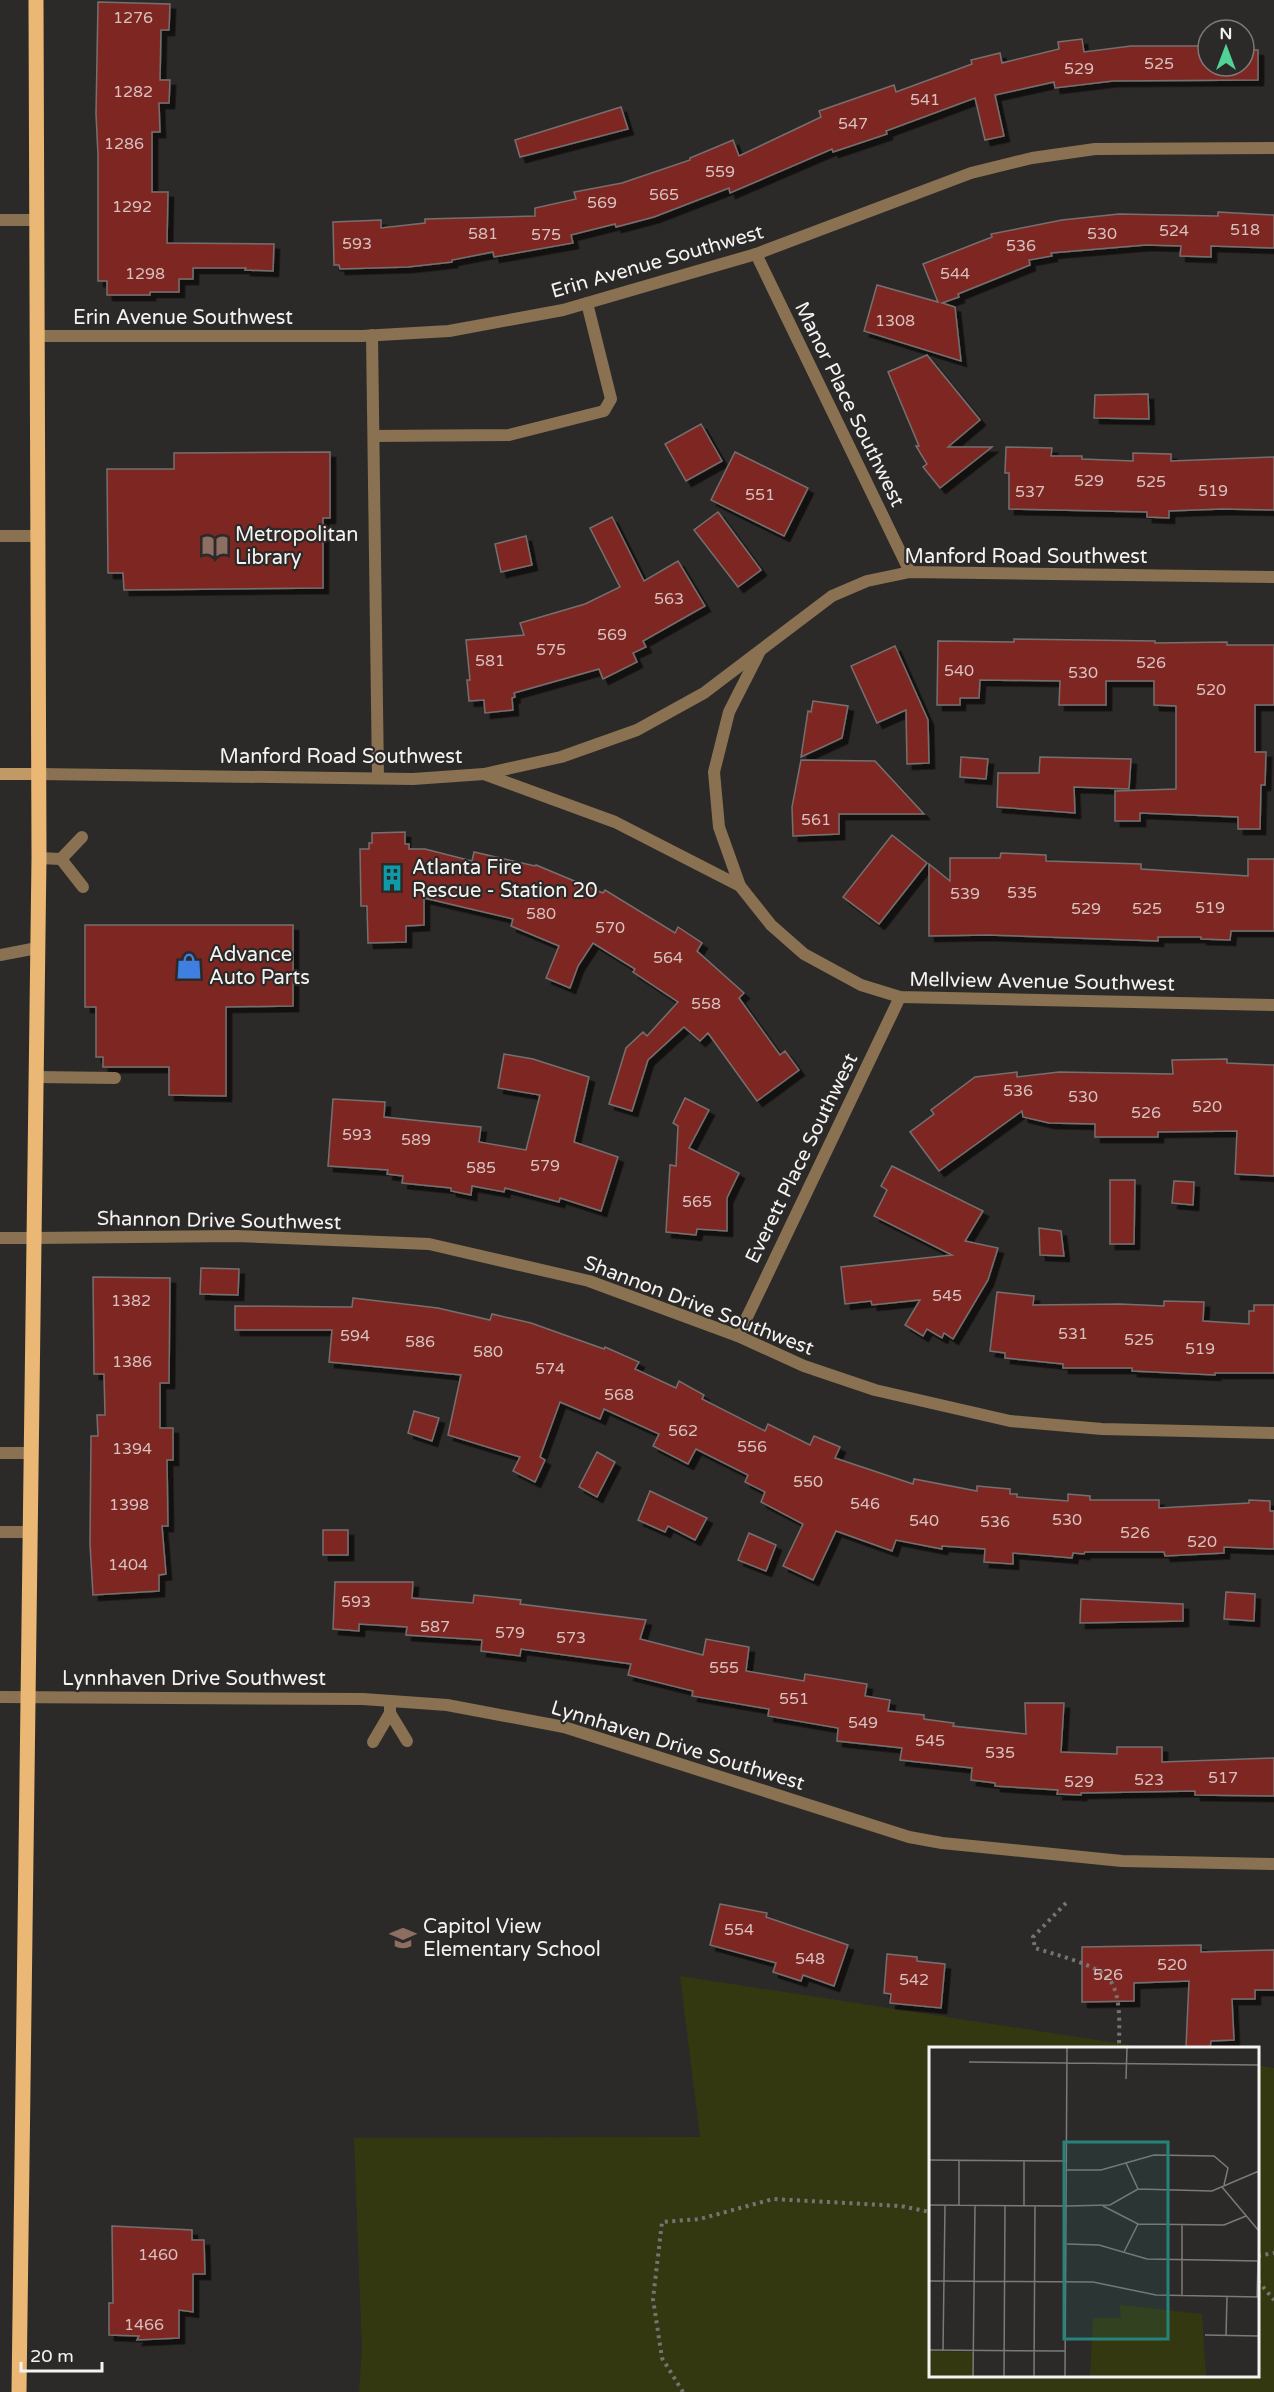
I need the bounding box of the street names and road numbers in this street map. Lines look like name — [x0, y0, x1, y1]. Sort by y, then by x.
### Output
street label: Erin Avenue Southwest — [548, 220, 767, 304]
street label: Manor Place Southwest — [789, 298, 909, 511]
street label: Erin Avenue Southwest — [73, 306, 293, 330]
street label: Manford Road Southwest — [905, 545, 1148, 569]
street label: Manford Road Southwest — [220, 745, 463, 769]
street label: Mellview Avenue Southwest — [909, 968, 1175, 996]
street label: Everett Place Southwest — [741, 1049, 863, 1267]
street label: Shannon Drive Southwest — [97, 1207, 342, 1235]
street label: Shannon Drive Southwest — [580, 1251, 817, 1361]
street label: Lynnhaven Drive Southwest — [62, 1667, 326, 1691]
street label: Lynnhaven Drive Southwest — [548, 1696, 808, 1796]

